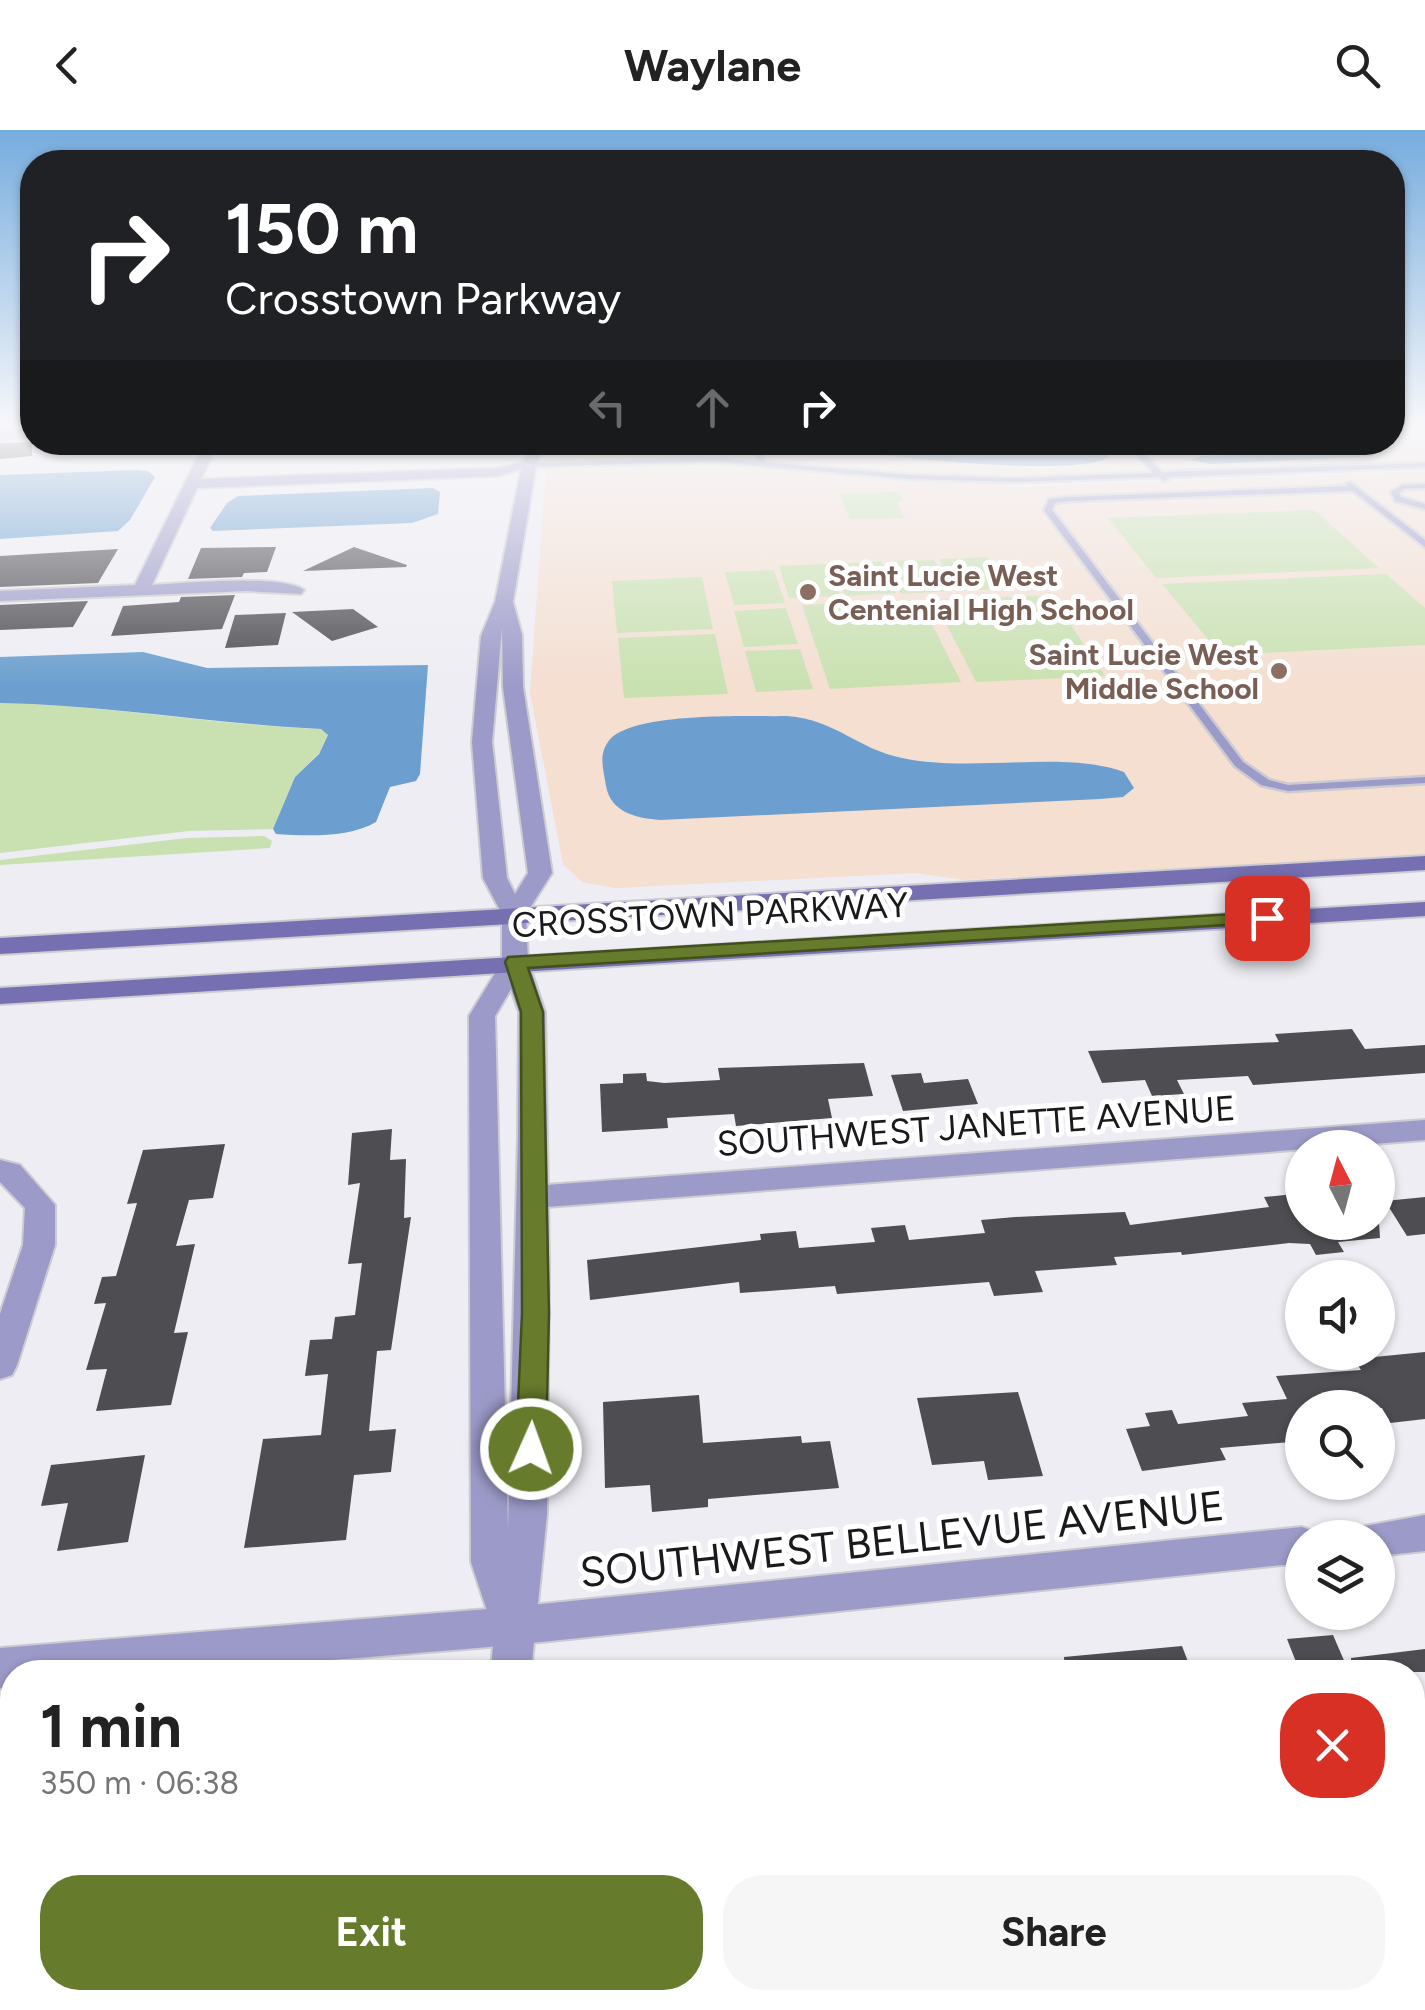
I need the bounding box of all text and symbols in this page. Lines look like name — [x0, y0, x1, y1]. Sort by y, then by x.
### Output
icon: back — [40, 38, 95, 93]
text: Waylane — [624, 38, 801, 92]
icon: search — [1330, 38, 1385, 93]
text: 150 m — [225, 186, 418, 271]
icon: right — [60, 190, 190, 320]
text: Crosstown Parkway — [225, 271, 621, 325]
icon: left — [580, 380, 635, 435]
icon: ahead — [685, 380, 740, 435]
icon: right — [790, 380, 845, 435]
place label: Saint Lucie West Centenial High School — [828, 557, 1134, 628]
marker: Saint Lucie West Centenial High School — [797, 581, 819, 603]
place label: Saint Lucie West Middle School — [1029, 636, 1259, 707]
marker: Saint Lucie West Middle School — [1268, 660, 1290, 682]
pin — [1225, 876, 1310, 961]
street label: CROSSTOWN PARKWAY — [511, 884, 909, 946]
icon: arrive — [1240, 891, 1295, 946]
street label: SOUTHWEST JANETTE AVENUE — [715, 1087, 1237, 1165]
north arrow — [1285, 1130, 1395, 1240]
map controls — [1285, 1130, 1395, 1630]
button: sound — [1285, 1260, 1395, 1370]
button: search — [1285, 1390, 1395, 1500]
position arrow — [479, 1397, 583, 1501]
street label: SOUTHWEST BELLEVUE AVENUE — [577, 1480, 1227, 1598]
button: layers — [1285, 1520, 1395, 1630]
text: 1 min — [40, 1690, 182, 1762]
button: close — [1280, 1693, 1385, 1798]
text: 350 m · 06:38 — [40, 1764, 239, 1802]
button: Exit — [40, 1875, 703, 1990]
button: Share — [723, 1875, 1385, 1990]

